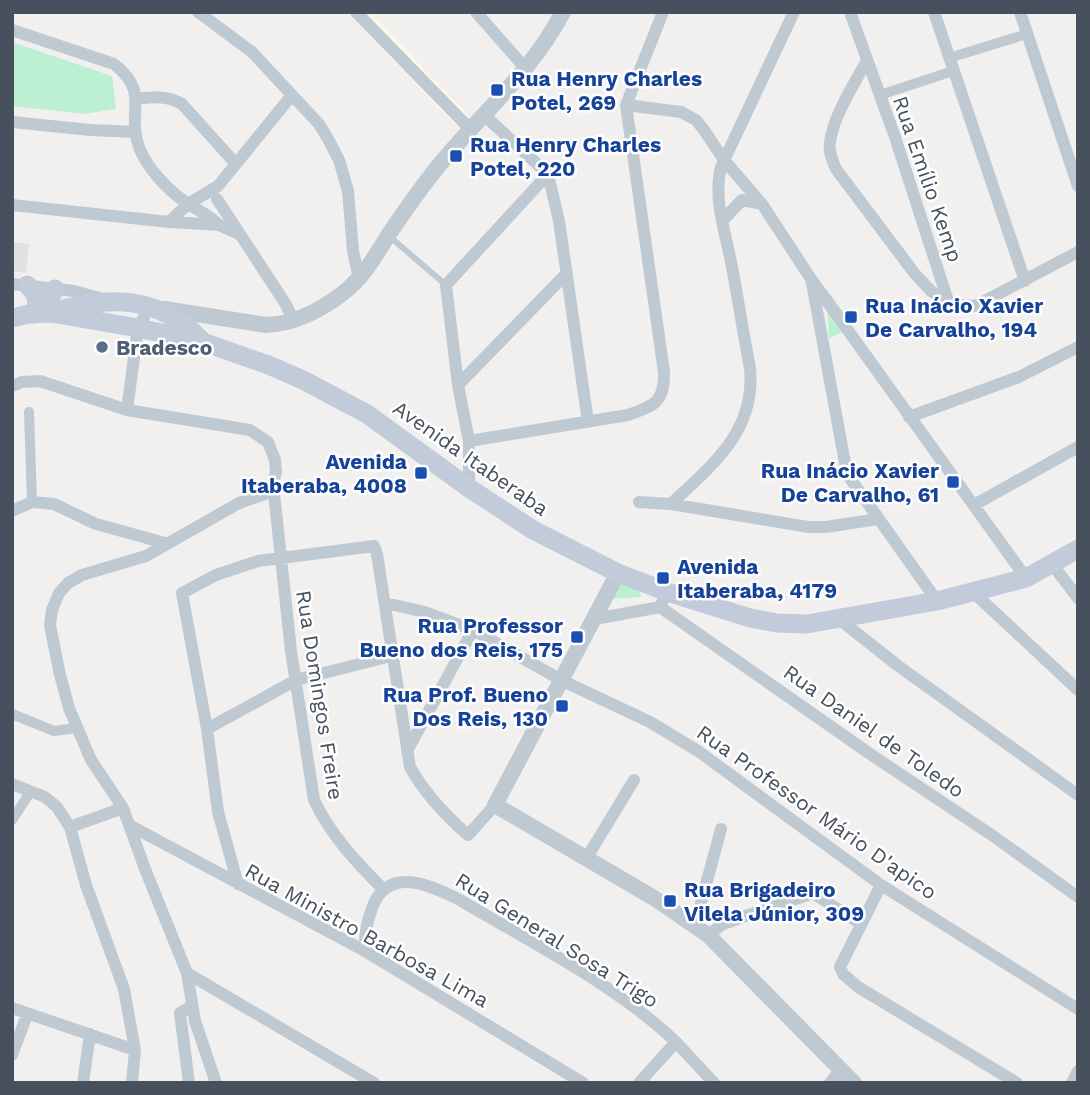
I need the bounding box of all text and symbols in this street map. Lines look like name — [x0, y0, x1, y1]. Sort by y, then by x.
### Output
place label: Rua Henry Charles Potel, 269 — [511, 66, 702, 115]
marker: Rua Henry Charles Potel, 269 — [489, 82, 505, 98]
street label: Rua Emílio Kemp — [888, 93, 968, 265]
place label: Rua Henry Charles Potel, 220 — [470, 132, 661, 181]
marker: Rua Henry Charles Potel, 220 — [448, 148, 464, 164]
place label: Rua Inácio Xavier De Carvalho, 194 — [865, 293, 1043, 342]
marker: Rua Inácio Xavier De Carvalho, 194 — [843, 309, 859, 325]
place label: Bradesco — [116, 335, 212, 360]
marker: Bradesco — [94, 339, 110, 355]
street label: Avenida Itaberaba — [389, 395, 554, 521]
place label: Avenida Itaberaba, 4008 — [241, 449, 408, 498]
place label: Rua Inácio Xavier De Carvalho, 61 — [761, 458, 939, 507]
marker: Avenida Itaberaba, 4008 — [413, 465, 429, 481]
marker: Rua Inácio Xavier De Carvalho, 61 — [945, 474, 961, 490]
place label: Avenida Itaberaba, 4179 — [677, 554, 837, 603]
marker: Avenida Itaberaba, 4179 — [655, 570, 671, 586]
street label: Rua Domingos Freire — [291, 588, 349, 802]
place label: Rua Professor Bueno dos Reis, 175 — [359, 613, 563, 662]
marker: Rua Professor Bueno dos Reis, 175 — [569, 629, 585, 645]
street label: Rua Daniel de Toledo — [779, 659, 969, 803]
place label: Rua Prof. Bueno Dos Reis, 130 — [383, 682, 548, 731]
marker: Rua Prof. Bueno Dos Reis, 130 — [554, 698, 570, 714]
street label: Rua Professor Mário D'apico — [692, 719, 942, 905]
street label: Rua Ministro Barbosa Lima — [241, 857, 493, 1013]
street label: Rua General Sosa Trigo — [451, 867, 663, 1013]
place label: Rua Brigadeiro Vilela Júnior, 309 — [684, 877, 864, 926]
marker: Rua Brigadeiro Vilela Júnior, 309 — [662, 893, 678, 909]

